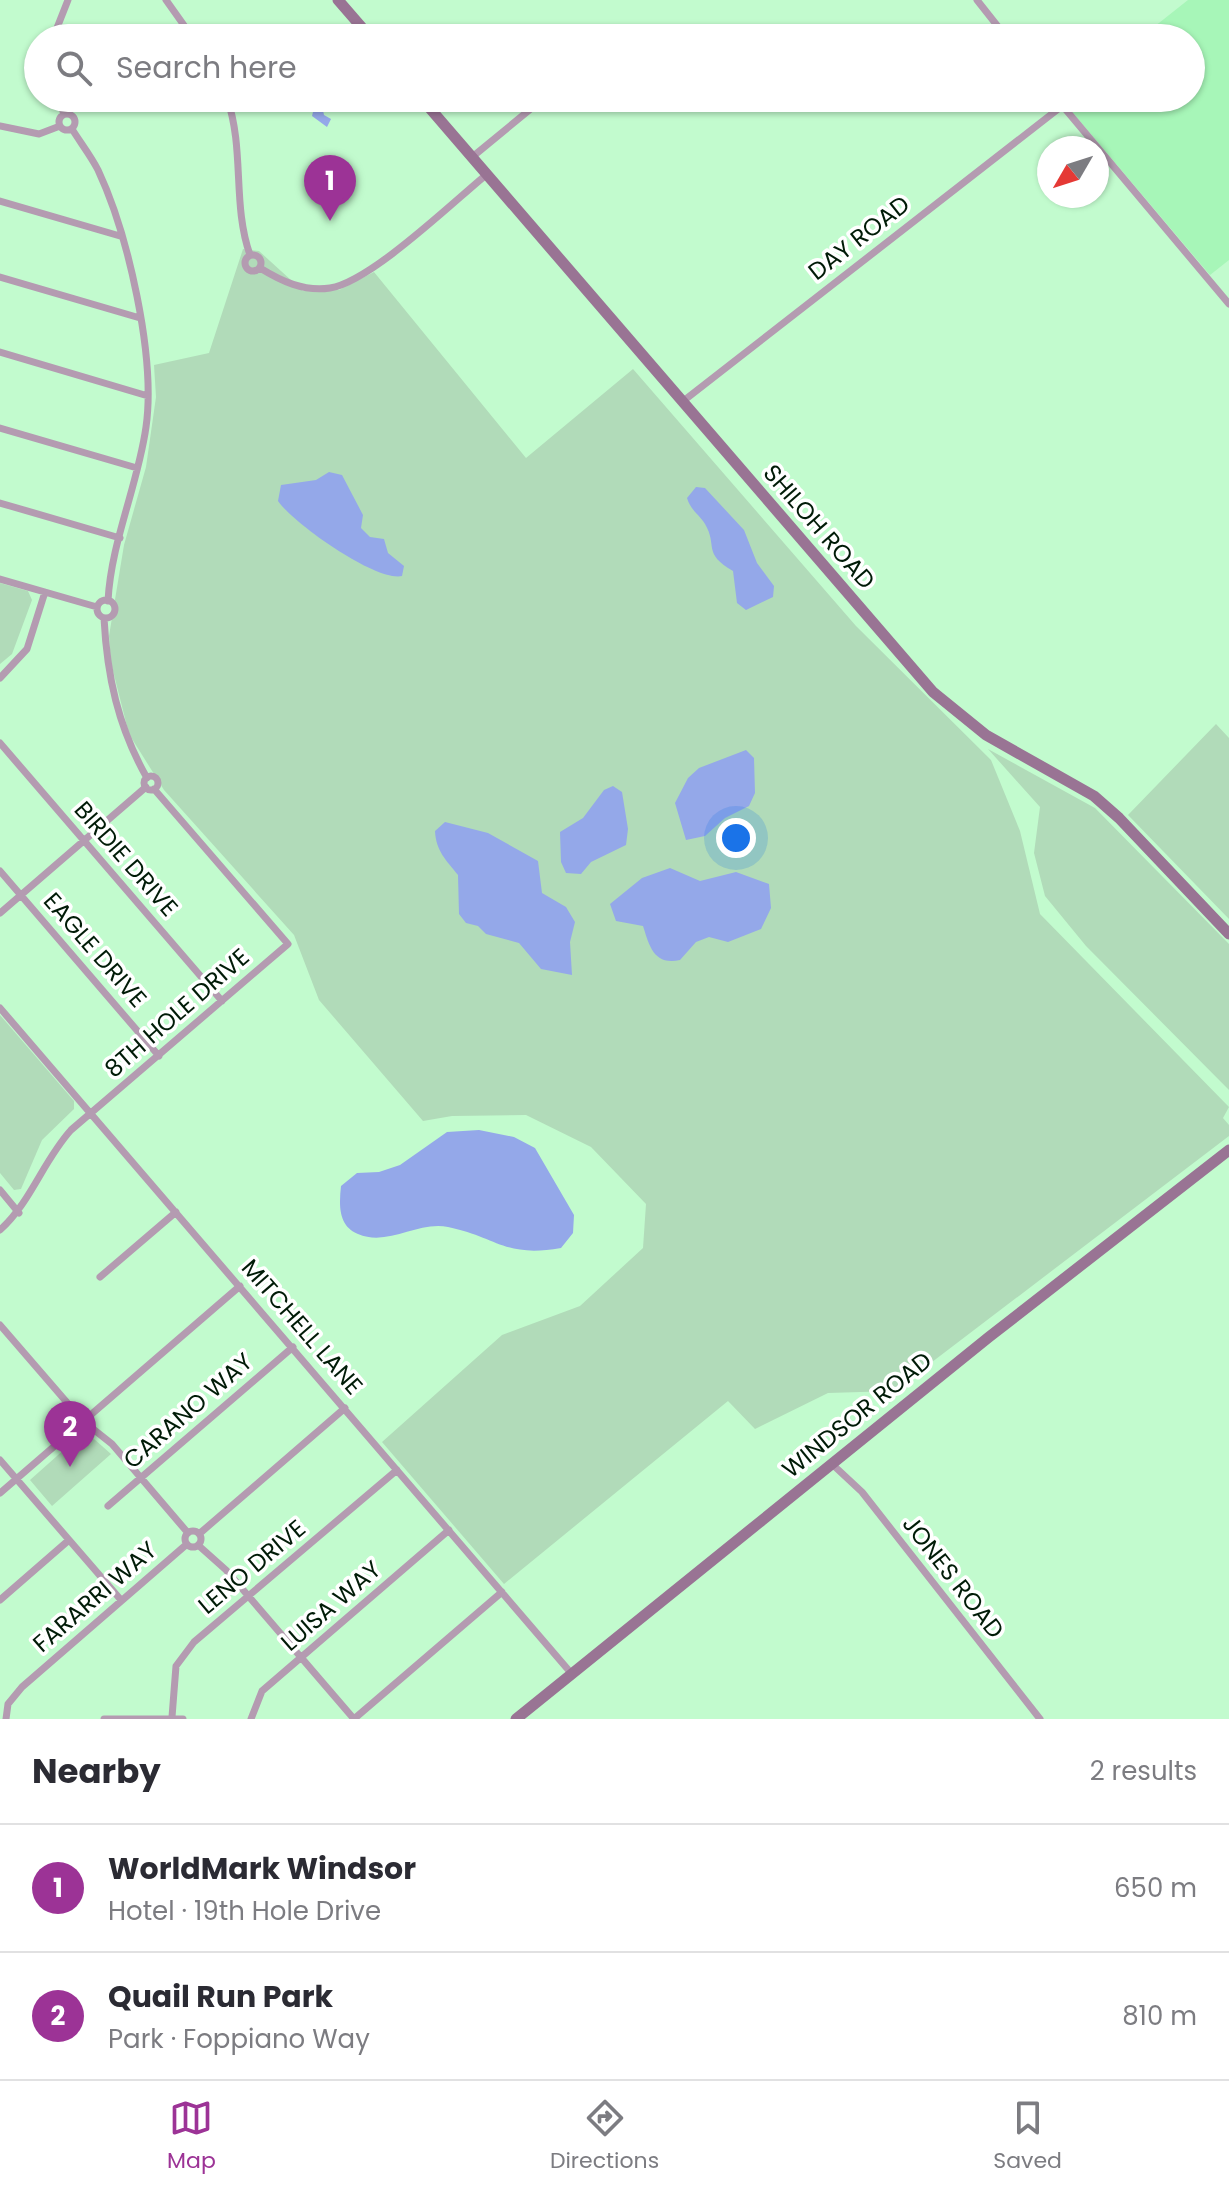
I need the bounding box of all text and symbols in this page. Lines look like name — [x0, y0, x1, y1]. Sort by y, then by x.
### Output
search box — [24, 24, 1205, 112]
icon: search — [52, 46, 96, 90]
text: Search here — [116, 46, 297, 89]
north arrow — [1037, 136, 1109, 208]
pin: 1 — [304, 155, 356, 221]
street label: DAY ROAD — [801, 188, 916, 288]
street label: SHILOH ROAD — [756, 457, 883, 596]
street label: BIRDIE DRIVE — [67, 794, 186, 923]
your location — [716, 818, 756, 858]
street label: EAGLE DRIVE — [36, 885, 154, 1014]
street label: 8TH HOLE DRIVE — [97, 941, 256, 1085]
street label: MITCHELL LANE — [234, 1252, 371, 1402]
street label: WINDSOR ROAD — [775, 1344, 938, 1485]
street label: CARANO WAY — [116, 1345, 259, 1476]
pin: 2 — [44, 1401, 96, 1467]
street label: JONES ROAD — [895, 1508, 1012, 1645]
street label: LENO DRIVE — [191, 1512, 312, 1621]
street label: FARARRI WAY — [26, 1534, 164, 1660]
street label: LUISA WAY — [274, 1553, 388, 1658]
text: Nearby — [32, 1747, 161, 1795]
text: 2 results — [1090, 1753, 1197, 1789]
text: WorldMark Windsor — [108, 1847, 416, 1890]
text: 1 — [53, 1870, 63, 1906]
text: 650 m — [1114, 1870, 1197, 1906]
text: Hotel · 19th Hole Drive — [108, 1893, 381, 1929]
text: Quail Run Park — [108, 1975, 333, 2018]
text: 2 — [51, 1998, 65, 2034]
text: 810 m — [1122, 1998, 1197, 2034]
text: Park · Foppiano Way — [108, 2021, 370, 2057]
tab: Map — [167, 2096, 216, 2177]
tab: Directions — [550, 2096, 659, 2177]
tab: Saved — [993, 2096, 1062, 2177]

